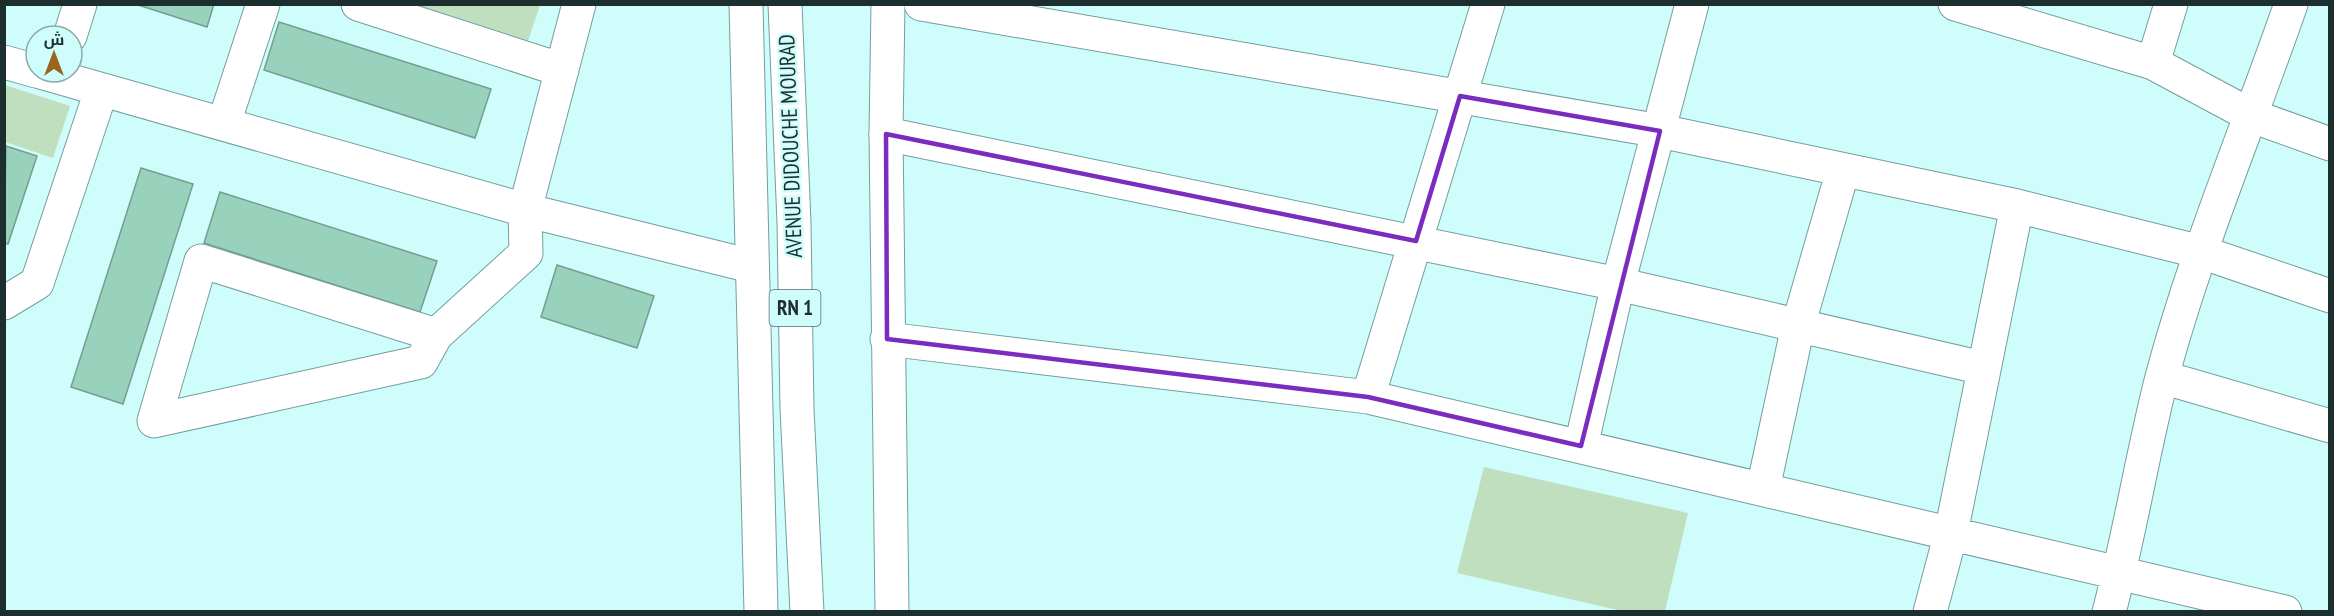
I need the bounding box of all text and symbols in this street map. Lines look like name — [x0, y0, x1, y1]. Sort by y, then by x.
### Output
north arrow — [24, 24, 84, 84]
text: ش — [44, 29, 64, 49]
street label: AVENUE DIDOUCHE MOURAD — [772, 34, 808, 258]
road number: RN 1 — [770, 290, 820, 326]

